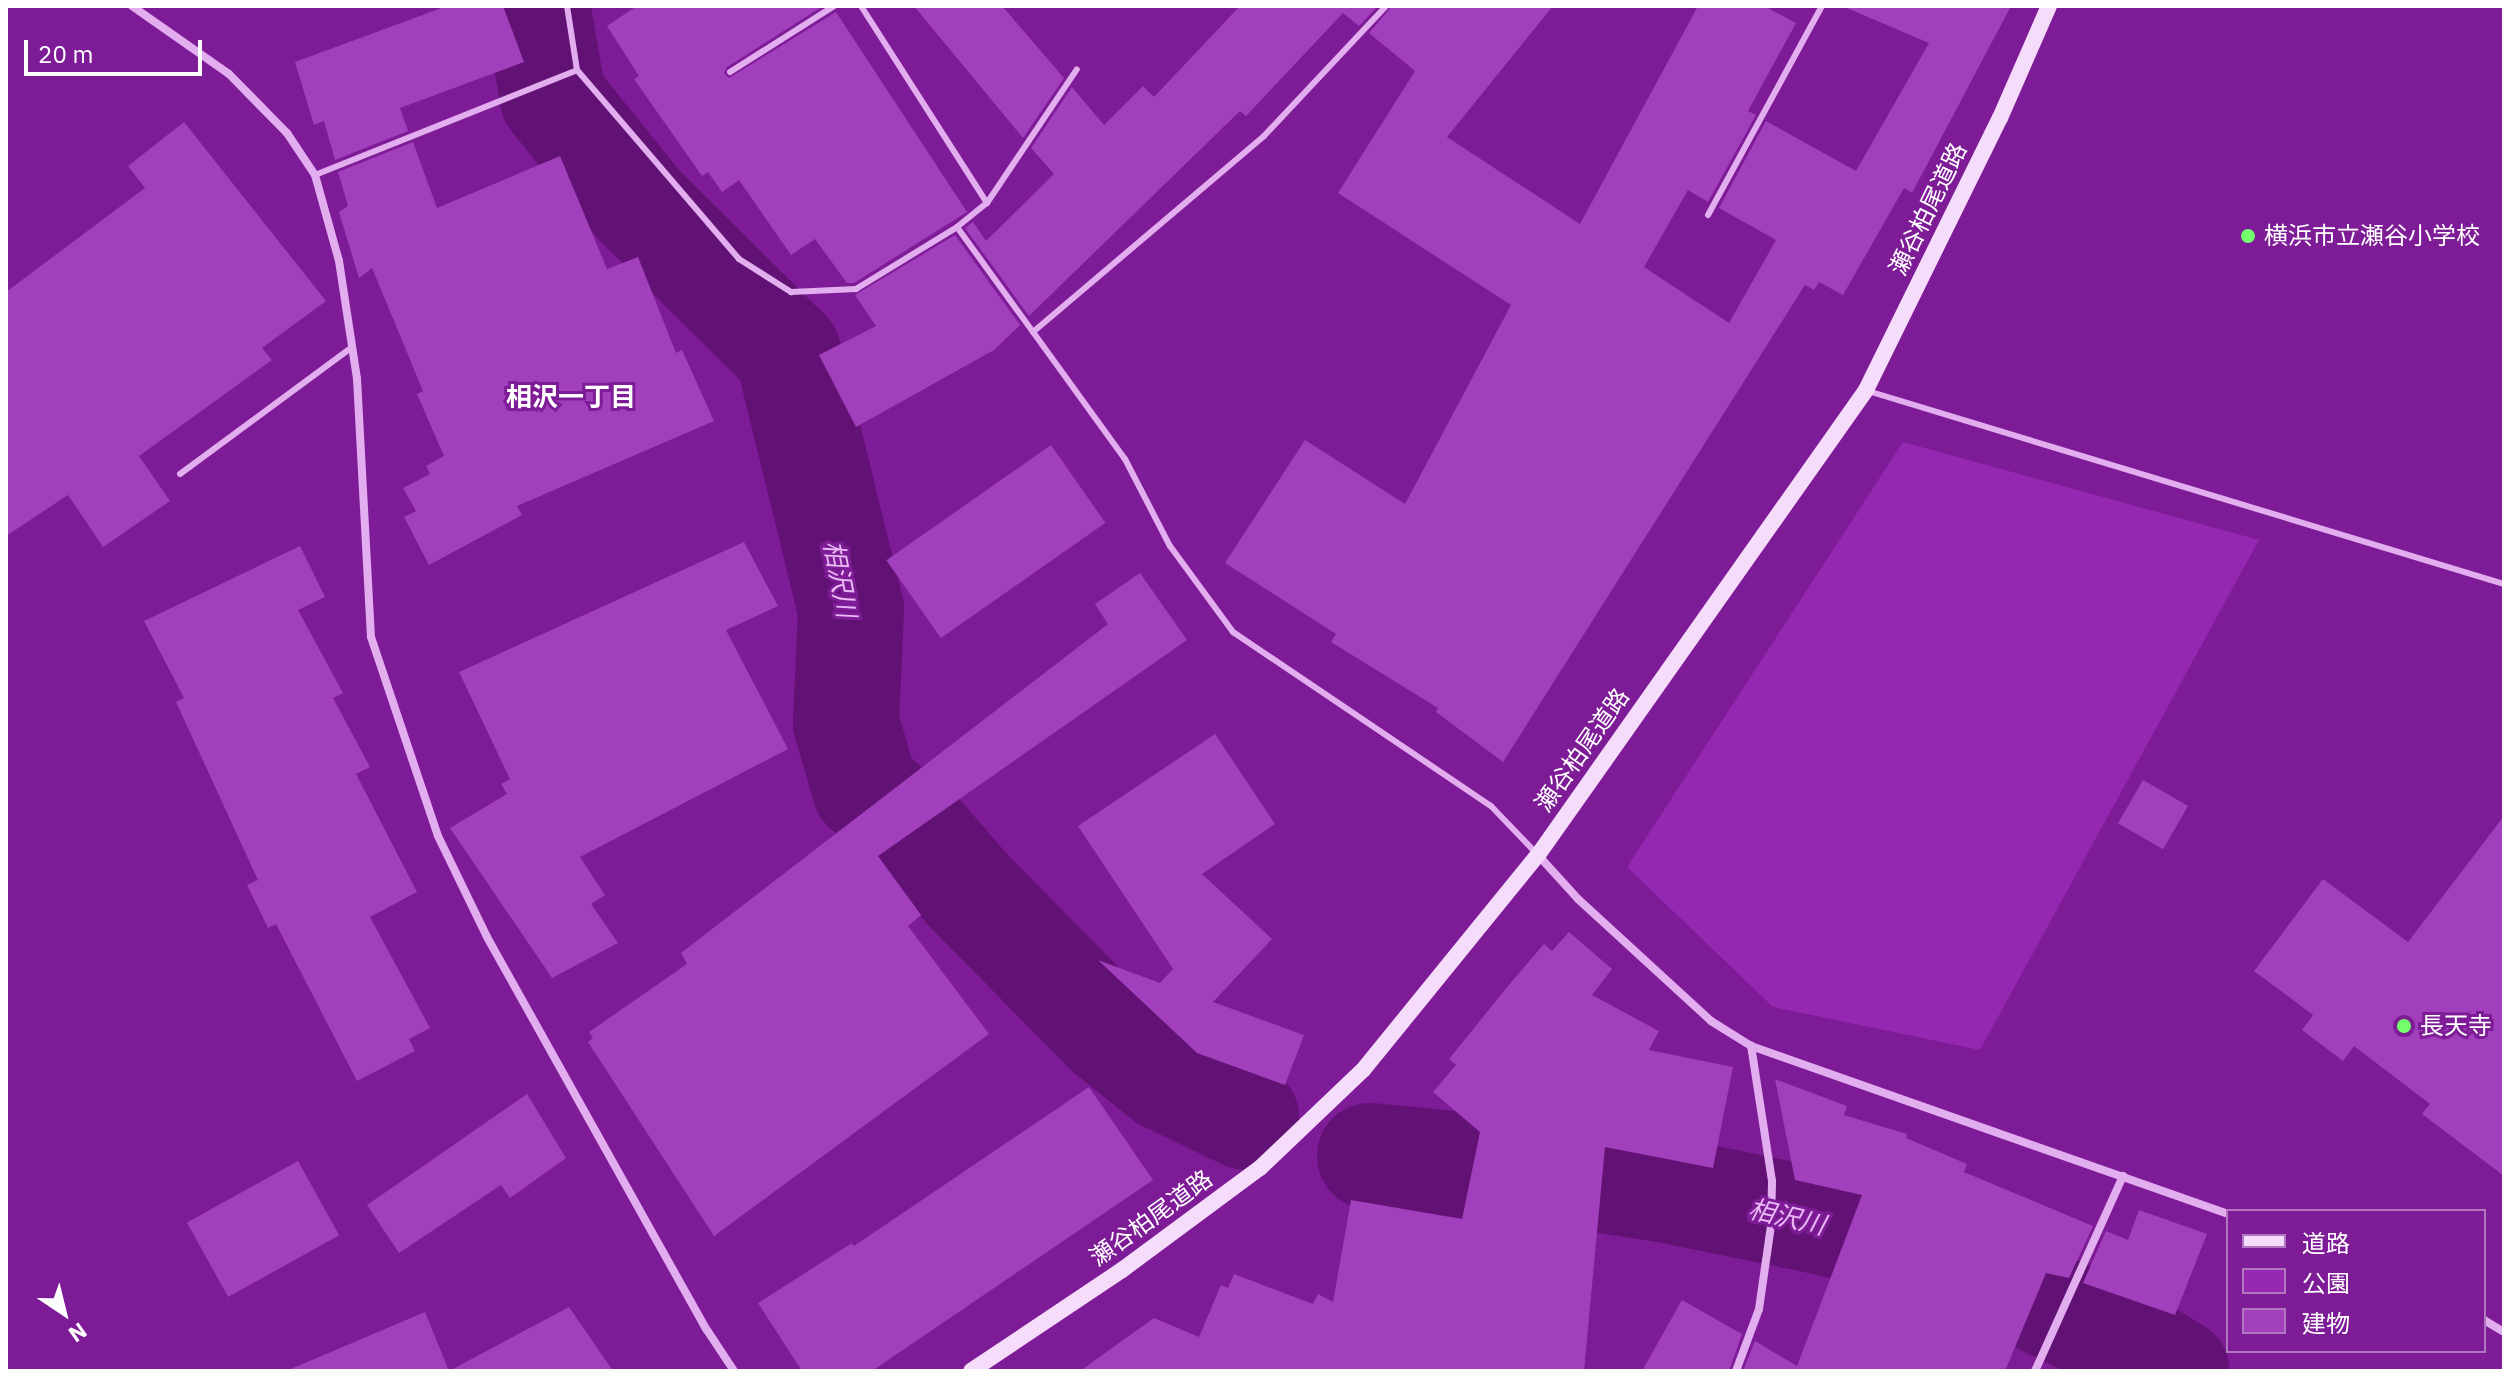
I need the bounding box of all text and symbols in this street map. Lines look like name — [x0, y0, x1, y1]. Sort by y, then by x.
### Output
scale bar — [28, 24, 206, 74]
text: 20 m — [38, 38, 93, 70]
street label: 瀬谷柏尾道路 — [1883, 138, 1973, 280]
place label: 横浜市立瀬谷小学校 — [2264, 222, 2480, 250]
marker: 横浜市立瀬谷小学校 — [2239, 227, 2257, 245]
district label: 相沢一丁目 — [506, 381, 636, 413]
water label: 相沢川 — [817, 538, 863, 620]
street label: 瀬谷柏尾道路 — [1529, 683, 1635, 817]
place label: 長天寺 — [2420, 1012, 2492, 1040]
marker: 長天寺 — [2395, 1017, 2413, 1035]
street label: 瀬谷柏尾道路 — [1084, 1164, 1218, 1272]
water label: 相沢川 — [1745, 1193, 1829, 1241]
legend — [2226, 1209, 2486, 1353]
text: 道路 — [2302, 1227, 2350, 1259]
text: 公園 — [2302, 1267, 2350, 1299]
north arrow — [24, 1273, 104, 1353]
text: 建物 — [2302, 1307, 2350, 1339]
text: N — [63, 1317, 93, 1350]

